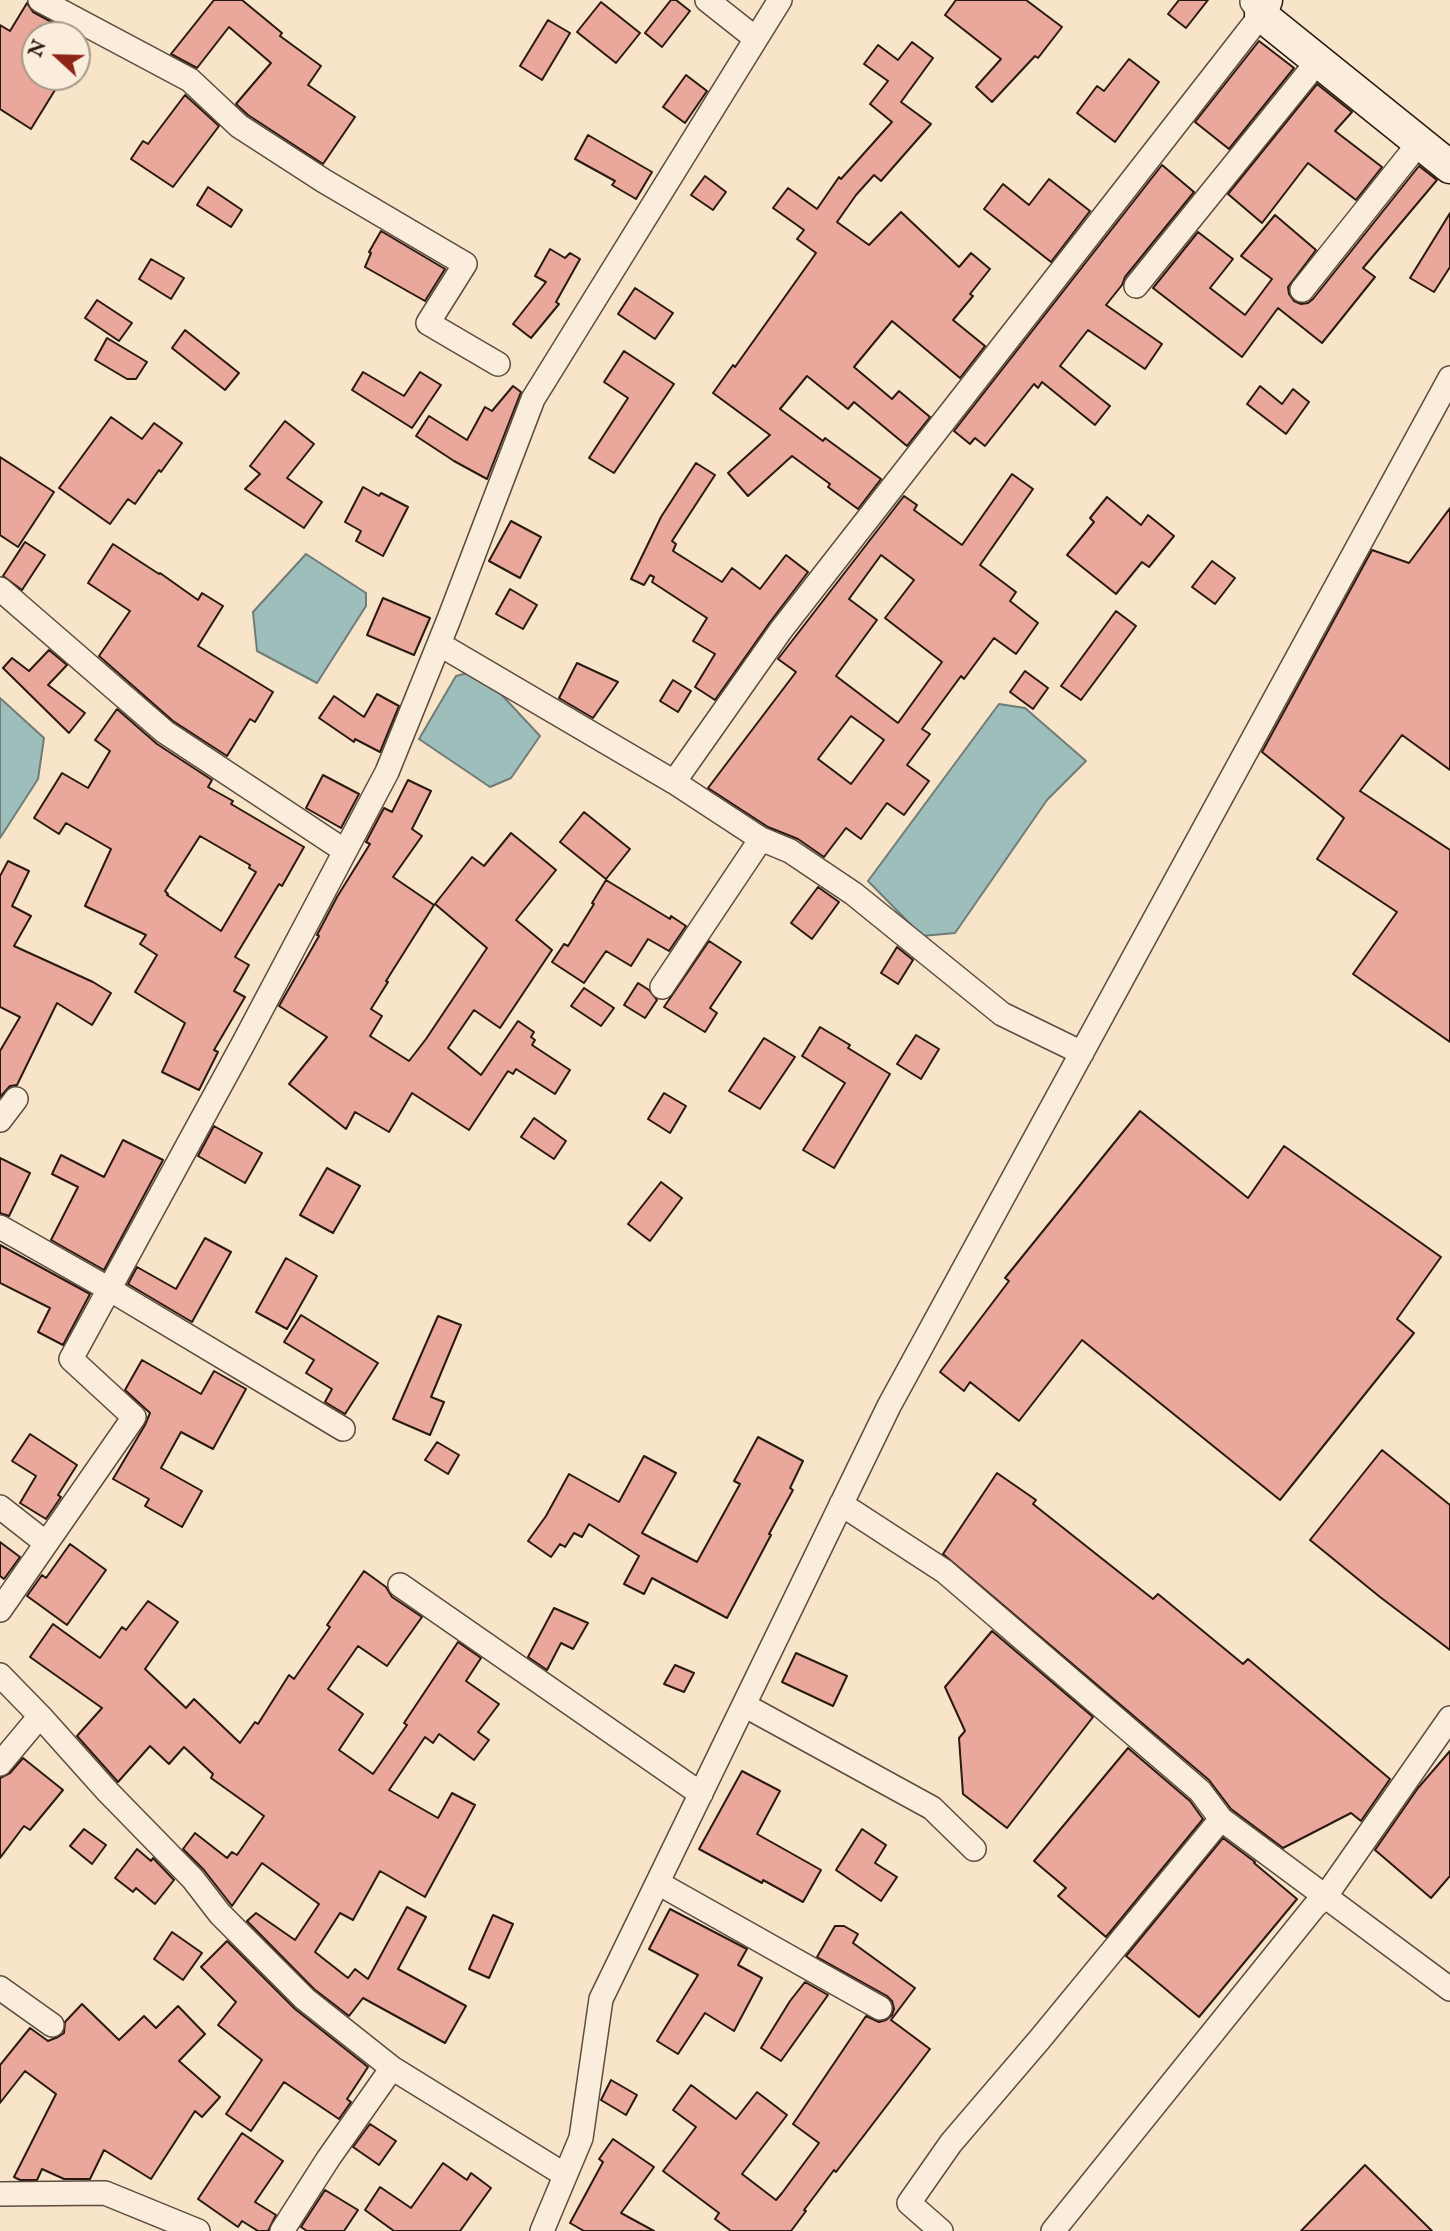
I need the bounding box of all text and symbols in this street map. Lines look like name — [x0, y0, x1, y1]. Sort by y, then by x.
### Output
north arrow — [21, 21, 91, 91]
text: N — [24, 37, 53, 61]

